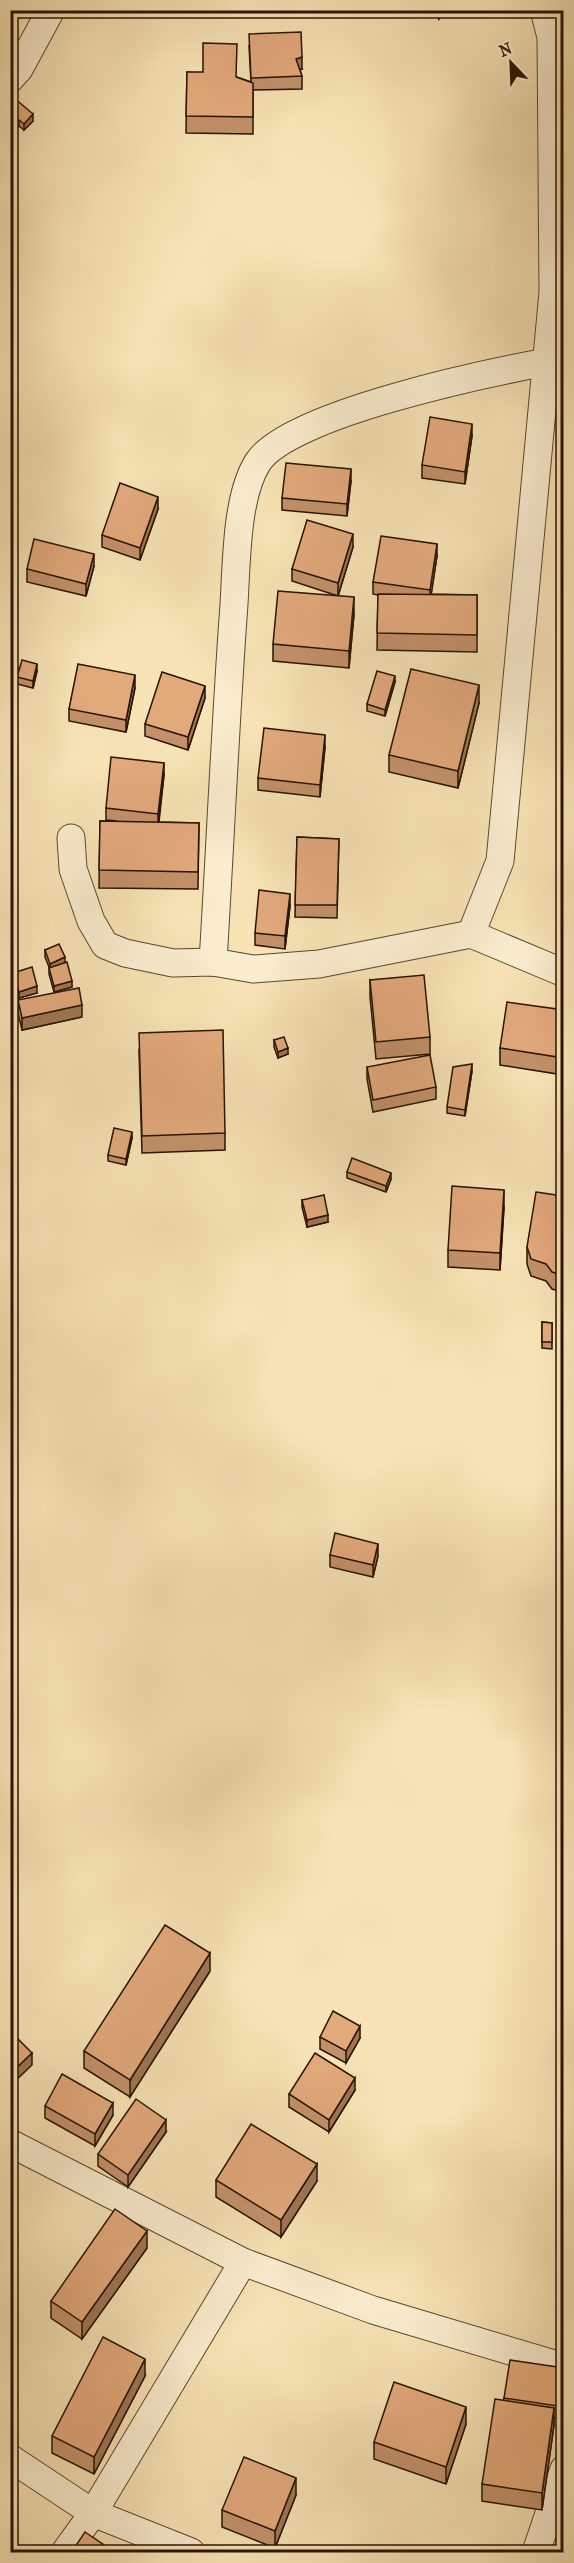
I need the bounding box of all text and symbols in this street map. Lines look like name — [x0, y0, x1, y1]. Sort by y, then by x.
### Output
north arrow — [481, 33, 541, 93]
text: N — [496, 38, 515, 61]

